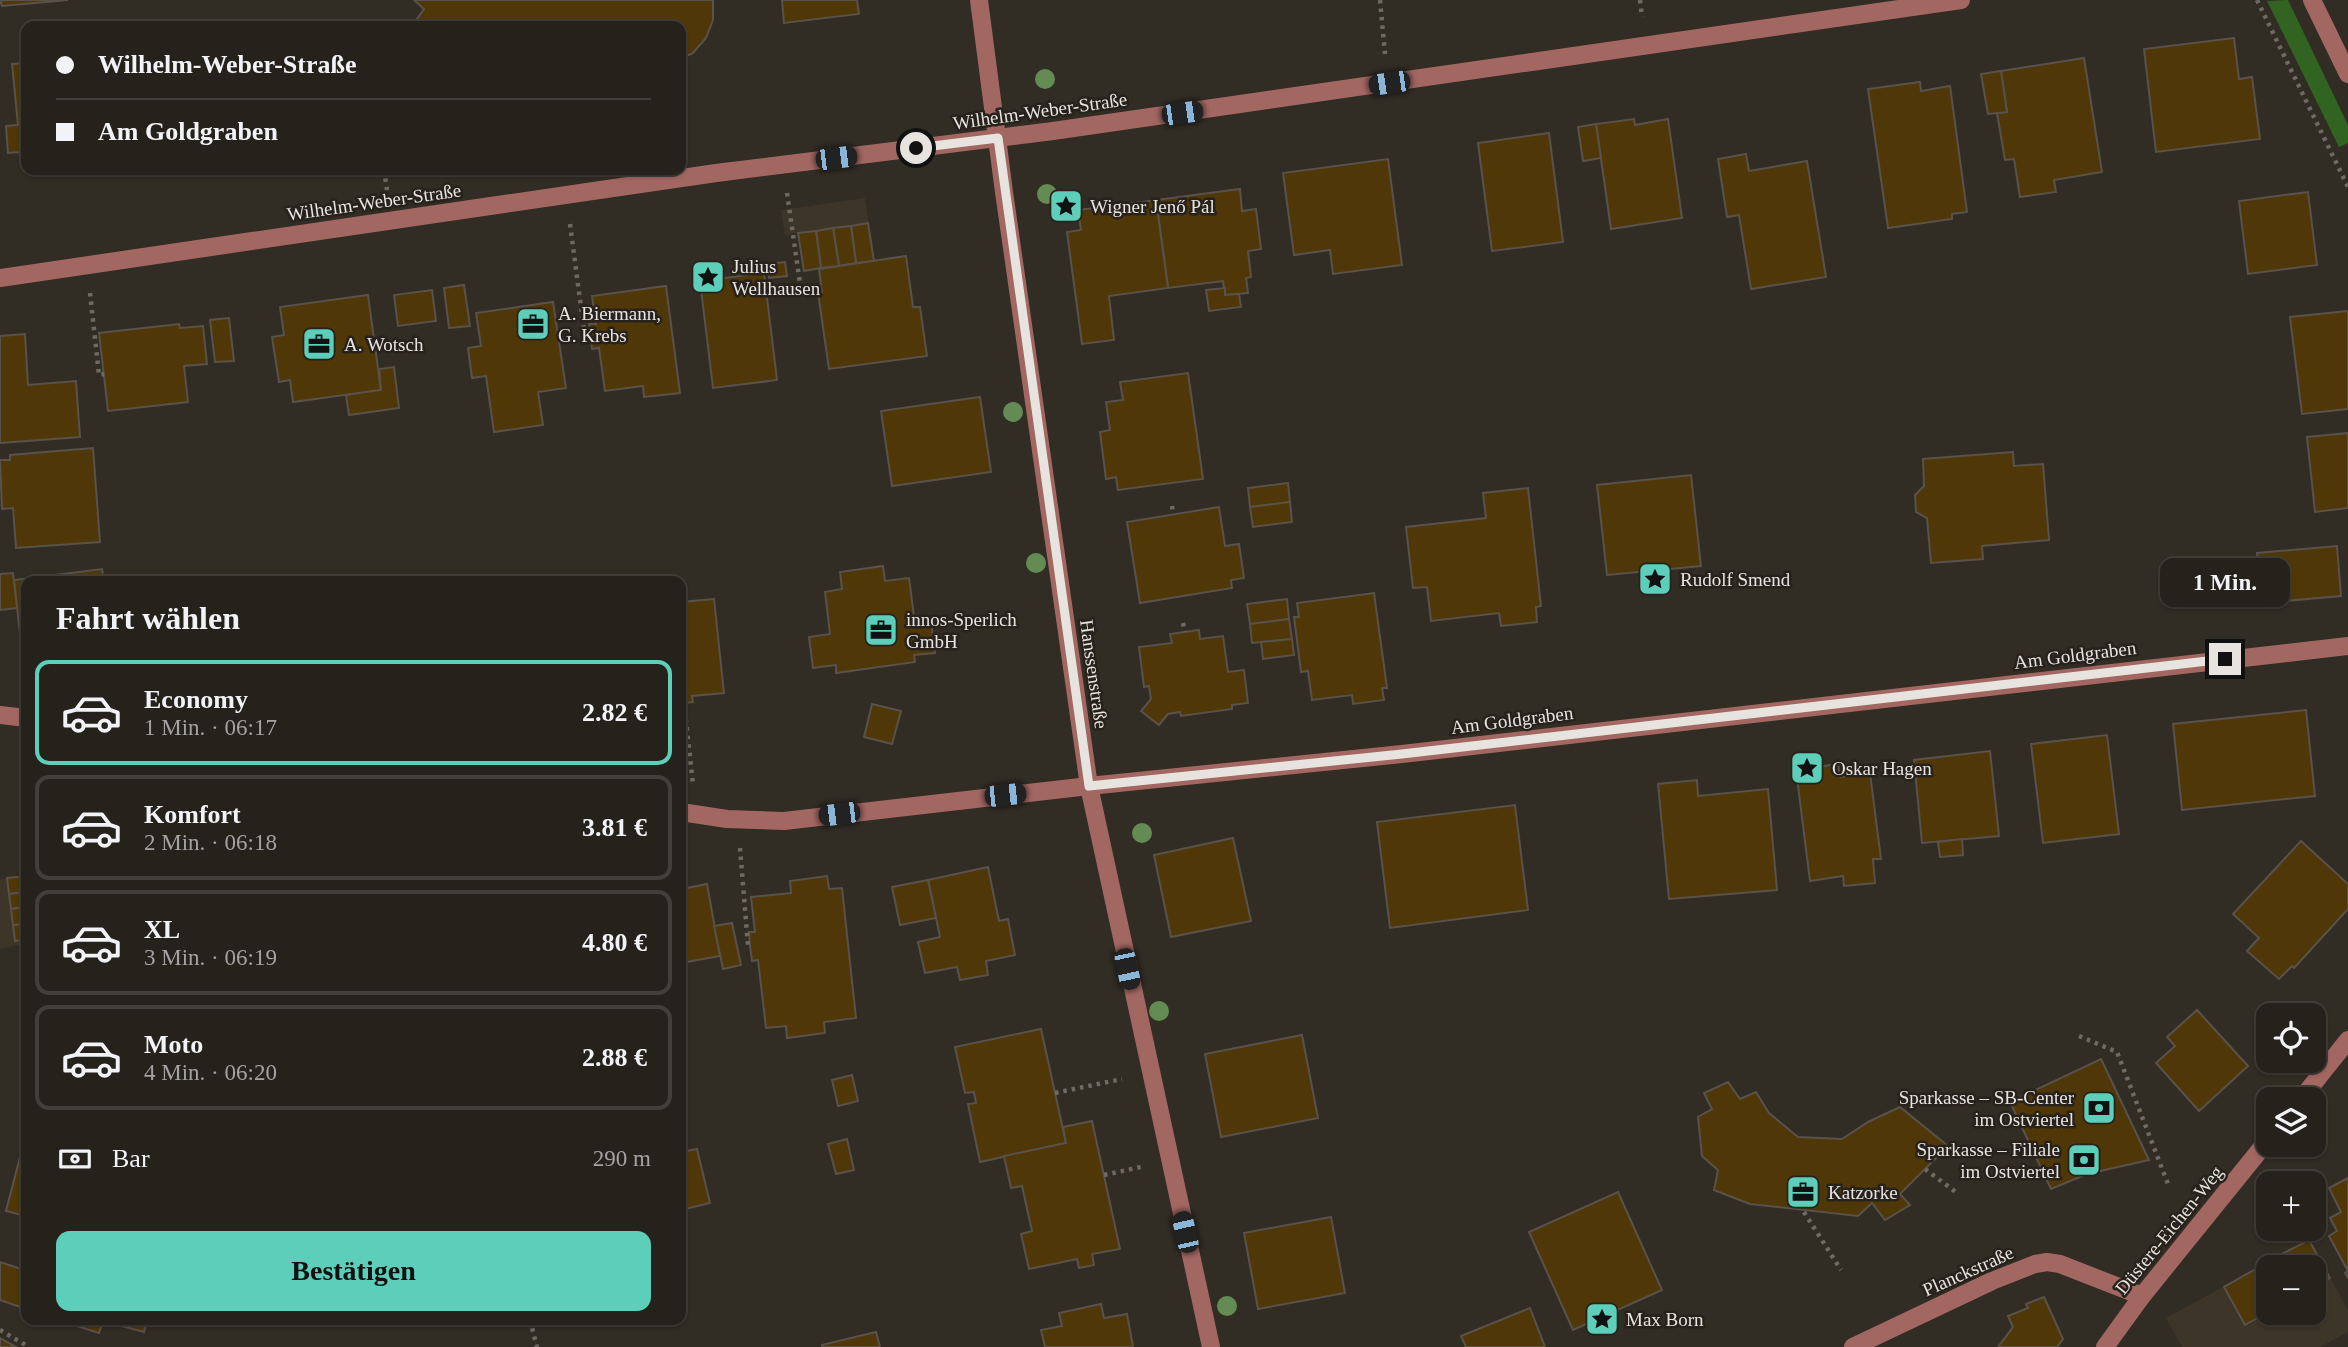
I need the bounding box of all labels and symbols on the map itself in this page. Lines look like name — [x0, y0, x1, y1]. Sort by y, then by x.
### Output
car — [1367, 70, 1412, 96]
street label: Wilhelm-Weber-Straße — [952, 88, 1128, 134]
car — [1160, 100, 1205, 126]
route start — [900, 132, 932, 164]
car — [814, 145, 859, 171]
street label: Wilhelm-Weber-Straße — [286, 179, 462, 225]
place icon: Wigner Jenő Pál — [1047, 187, 1085, 225]
place label: Wigner Jenő Pál — [1090, 196, 1215, 217]
place label: Julius Wellhausen — [732, 256, 821, 299]
place icon: Julius Wellhausen — [689, 258, 727, 296]
place label: A. Biermann, G. Krebs — [558, 303, 661, 346]
office icon: A. Biermann, G. Krebs — [514, 305, 552, 343]
office icon: A. Wotsch — [300, 325, 338, 363]
place label: A. Wotsch — [344, 334, 424, 355]
callout: 1 Min. — [2160, 558, 2290, 606]
place icon: Rudolf Smend — [1636, 560, 1674, 598]
place label: Rudolf Smend — [1680, 569, 1791, 590]
place label: innos-Sperlich GmbH — [906, 609, 1017, 652]
office icon: innos-Sperlich GmbH — [862, 611, 900, 649]
street label: Hanssenstraße — [1076, 618, 1112, 730]
street label: Am Goldgraben — [2013, 637, 2138, 673]
route end — [2209, 643, 2241, 675]
street label: Am Goldgraben — [1450, 702, 1575, 738]
place icon: Oskar Hagen — [1788, 749, 1826, 787]
place label: Oskar Hagen — [1832, 758, 1932, 779]
car — [984, 782, 1027, 808]
car — [817, 801, 862, 827]
car — [1113, 946, 1142, 992]
place label: Sparkasse – SB-Center im Ostviertel — [1899, 1087, 2075, 1130]
bank icon: Sparkasse – SB-Center im Ostviertel — [2080, 1089, 2118, 1127]
place label: Sparkasse – Filiale im Ostviertel — [1916, 1139, 2060, 1182]
bank icon: Sparkasse – Filiale im Ostviertel — [2065, 1141, 2103, 1179]
street label: Düstere-Eichen-Weg — [2111, 1161, 2227, 1298]
office icon: Katzorke — [1784, 1173, 1822, 1211]
place label: Katzorke — [1828, 1182, 1898, 1203]
car — [1171, 1209, 1200, 1255]
street label: Planckstraße — [1919, 1242, 2017, 1300]
place icon: Max Born — [1583, 1300, 1621, 1338]
place label: Max Born — [1626, 1309, 1704, 1330]

